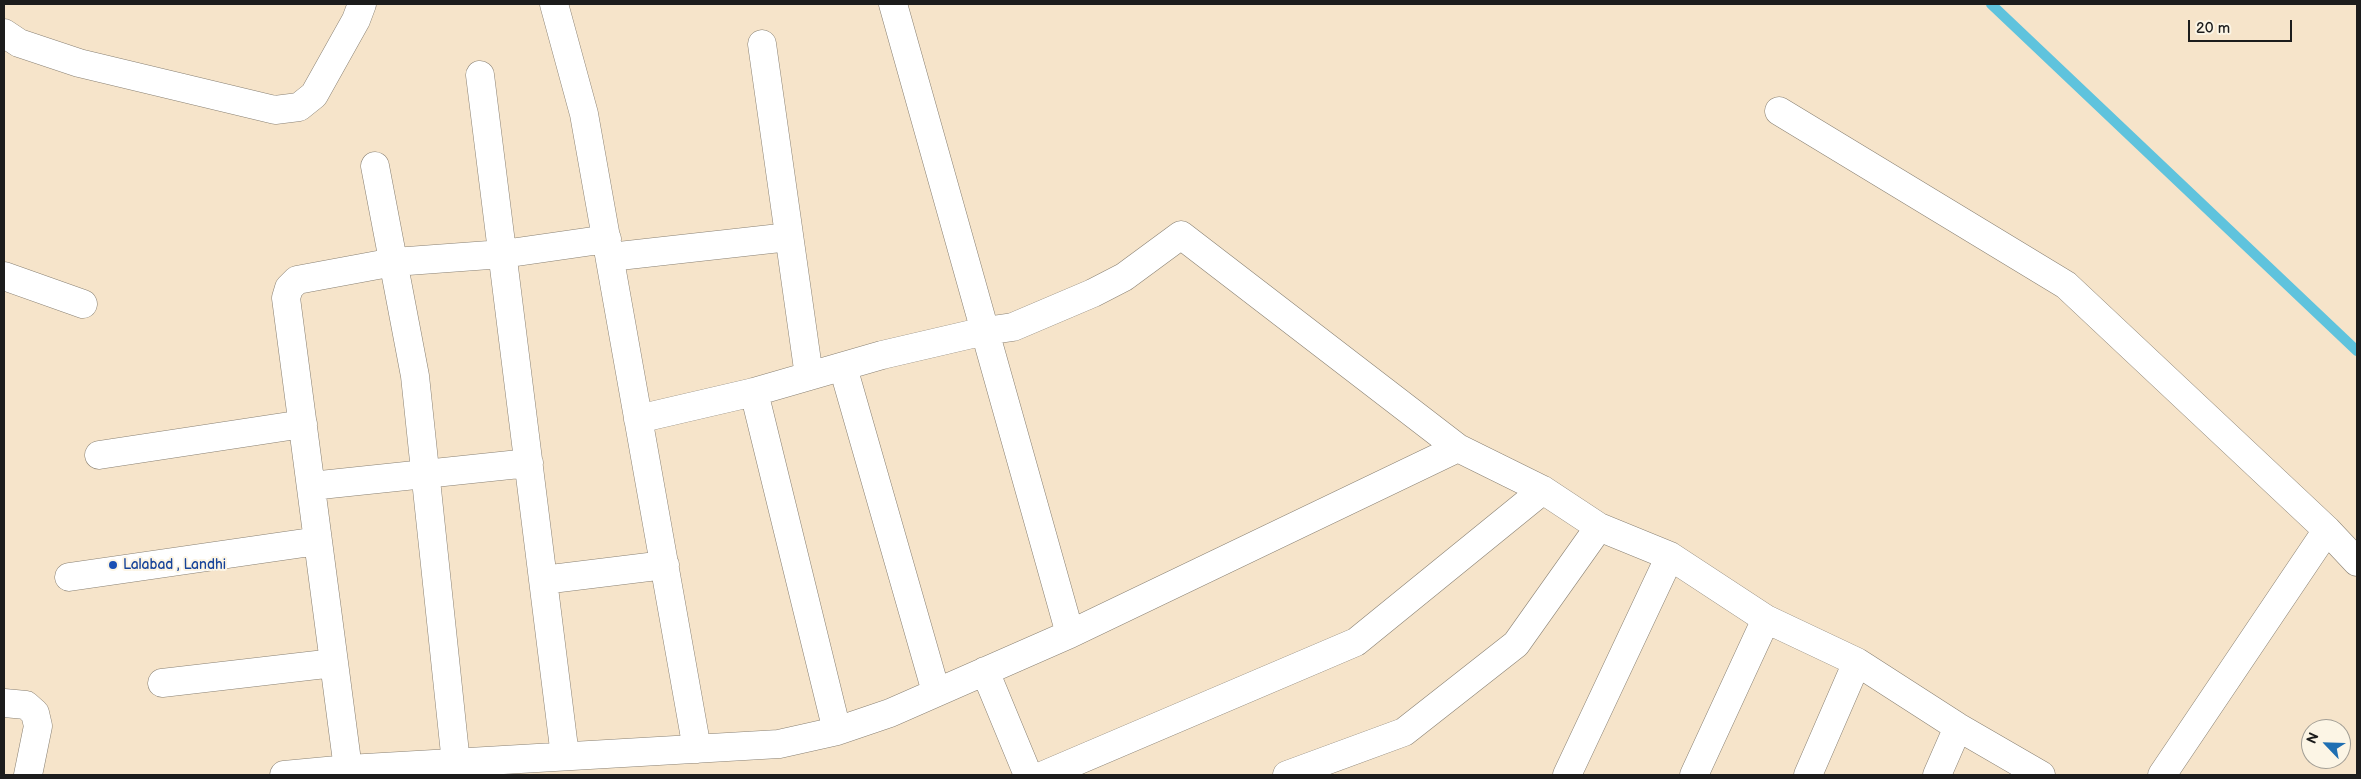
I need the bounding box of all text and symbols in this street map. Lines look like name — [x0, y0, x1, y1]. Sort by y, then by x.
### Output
scale bar — [2191, 10, 2295, 42]
text: 20 m — [2196, 19, 2230, 38]
place label: Lalabad , Landhi — [123, 557, 226, 573]
marker: Lalabad , Landhi — [107, 559, 119, 571]
north arrow — [2301, 719, 2351, 769]
text: N — [2303, 730, 2323, 746]

